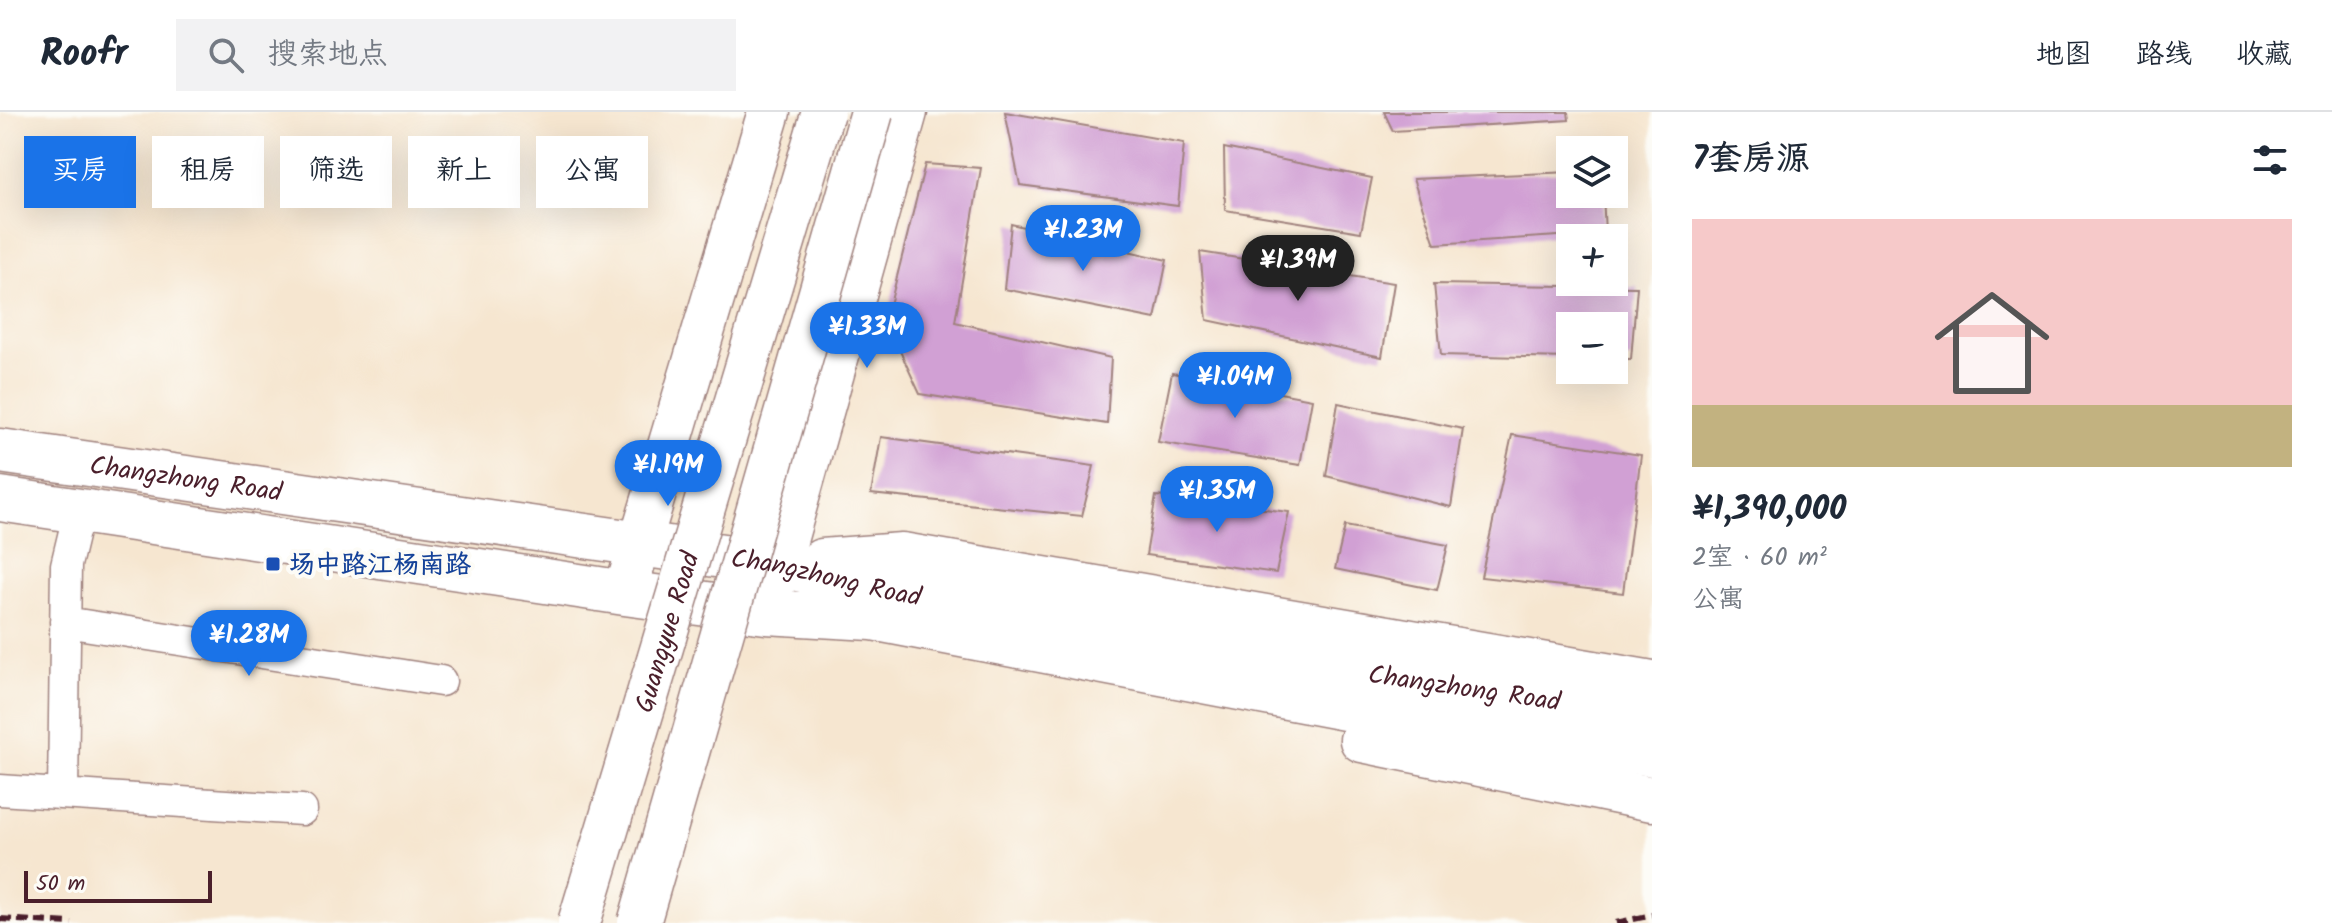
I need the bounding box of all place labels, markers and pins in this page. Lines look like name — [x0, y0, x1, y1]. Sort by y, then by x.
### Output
pin: ¥1.23M — [1018, 205, 1148, 273]
pin: ¥1.39M — [1233, 235, 1363, 303]
pin: ¥1.33M — [802, 302, 932, 370]
pin: ¥1.04M — [1170, 352, 1300, 420]
pin: ¥1.19M — [603, 440, 733, 508]
pin: ¥1.35M — [1152, 466, 1282, 534]
place label: 场中路江杨南路 — [289, 545, 471, 587]
marker: 场中路江杨南路 — [264, 555, 282, 573]
pin: ¥1.28M — [184, 610, 314, 678]

